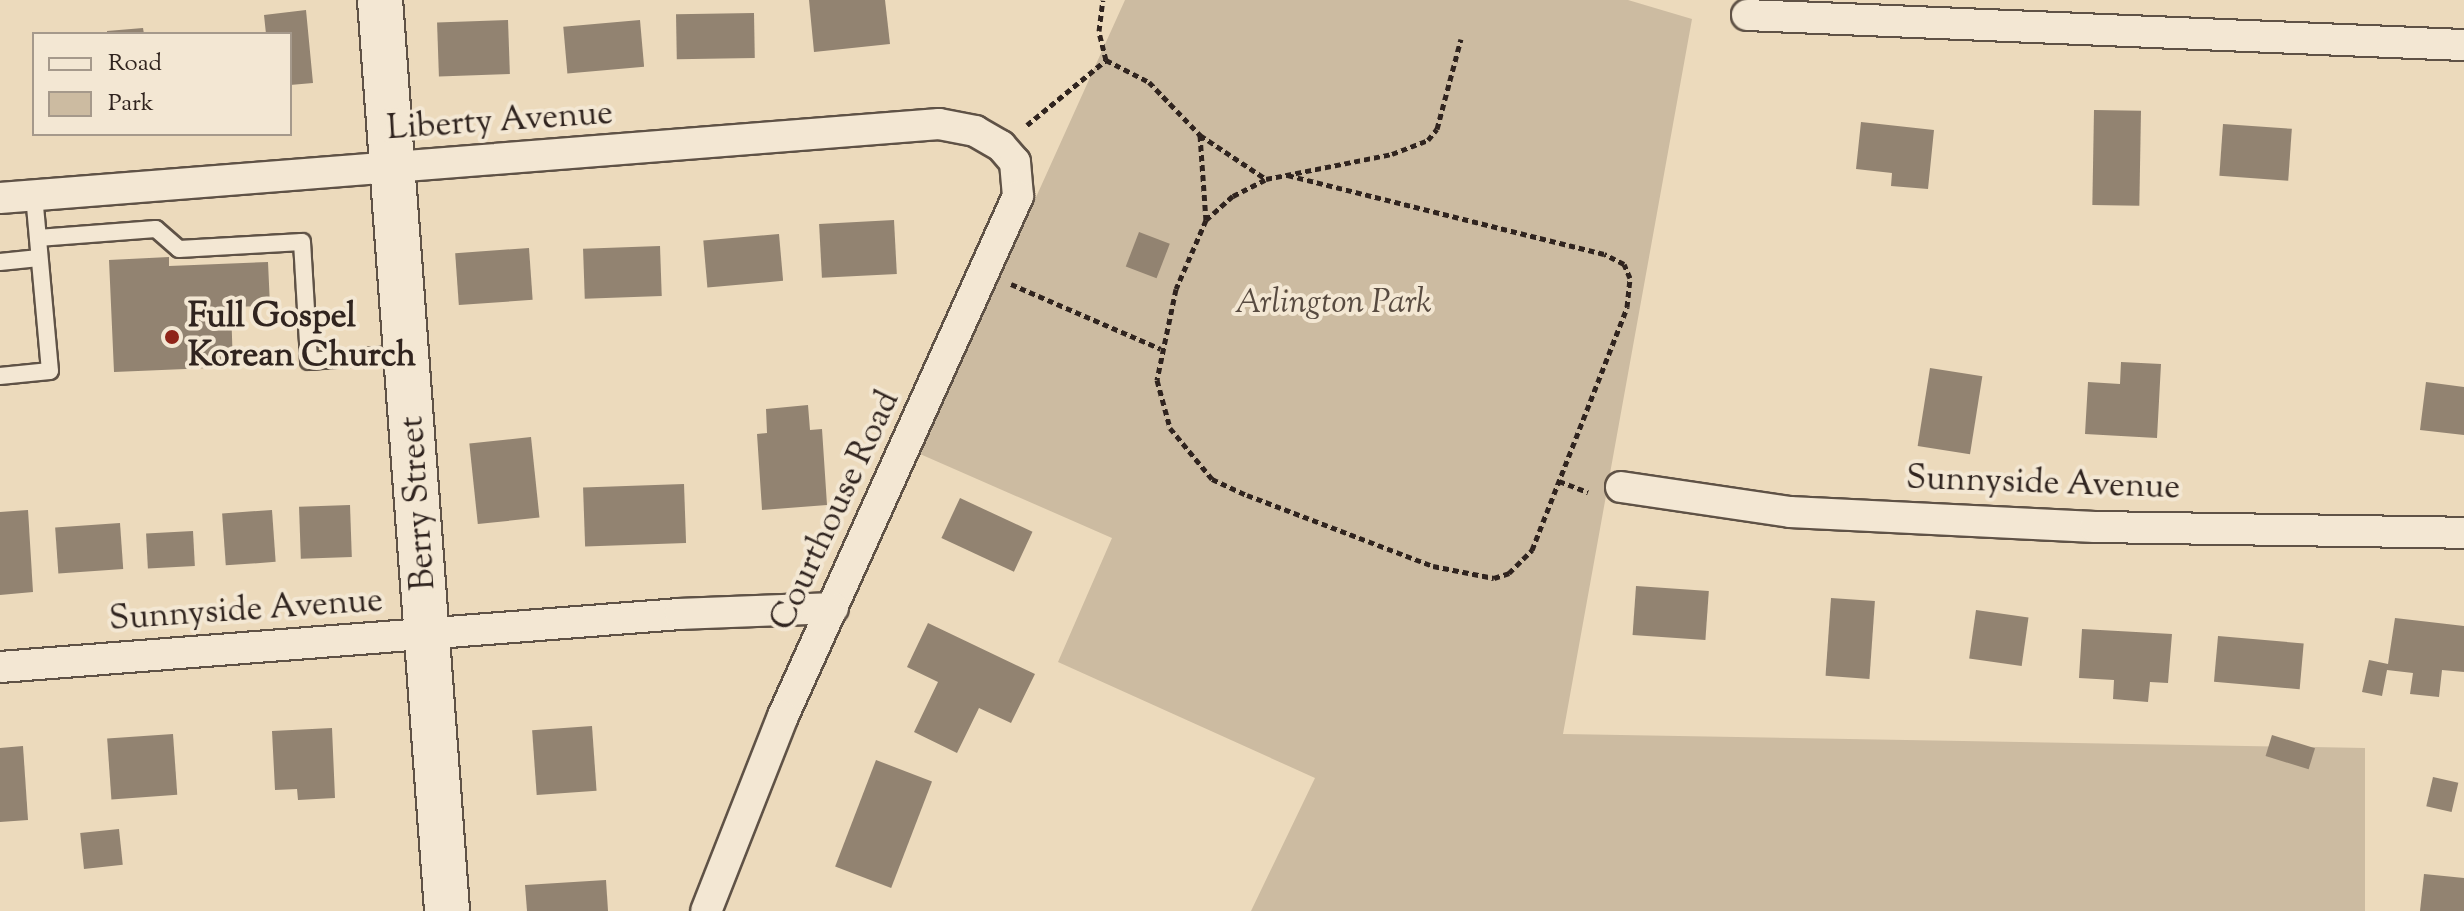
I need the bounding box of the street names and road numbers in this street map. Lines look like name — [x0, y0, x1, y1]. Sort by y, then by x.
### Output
street label: Liberty Avenue — [386, 94, 614, 150]
street label: Courthouse Road — [763, 385, 909, 637]
street label: Berry Street — [393, 414, 445, 592]
street label: Sunnyside Avenue — [1905, 459, 2181, 509]
street label: Sunnyside Avenue — [108, 581, 384, 641]

